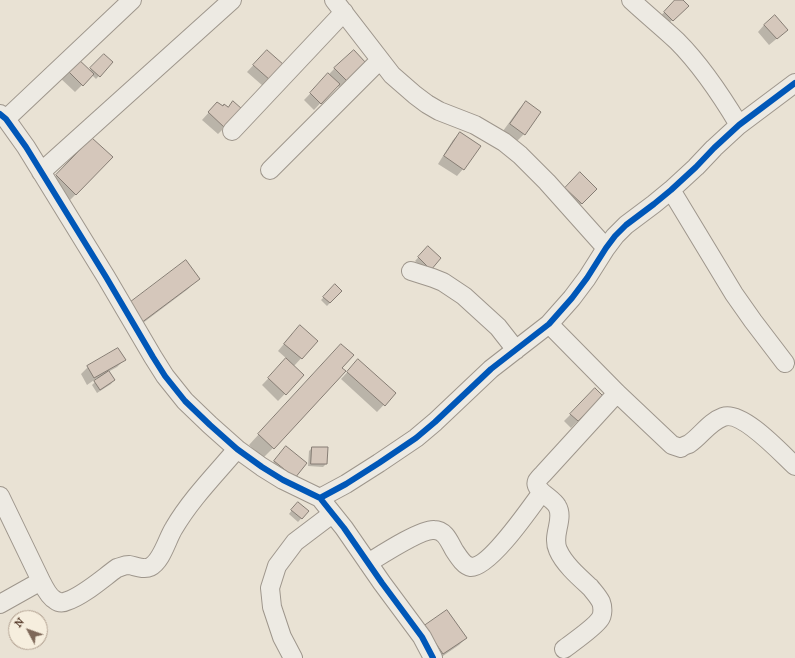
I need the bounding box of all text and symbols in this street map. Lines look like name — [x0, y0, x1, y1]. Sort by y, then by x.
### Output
north arrow — [8, 610, 48, 650]
text: N — [12, 615, 27, 630]

